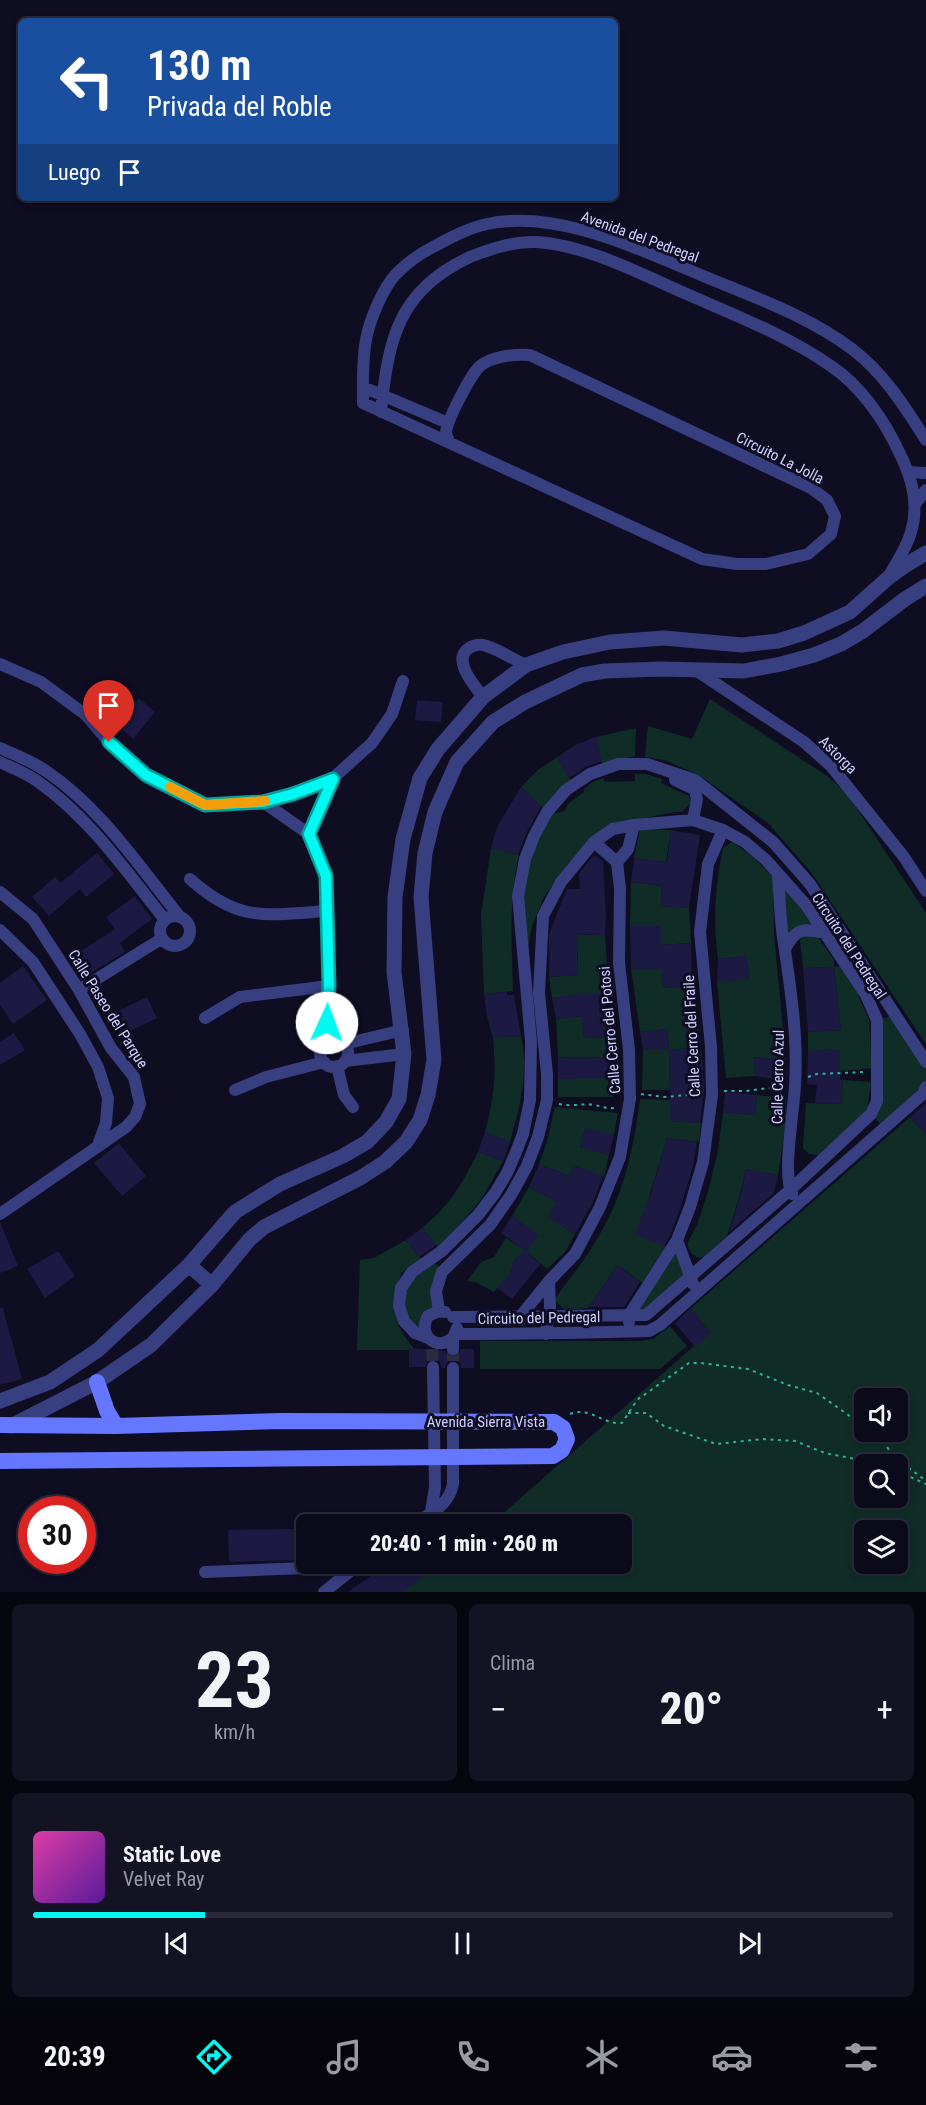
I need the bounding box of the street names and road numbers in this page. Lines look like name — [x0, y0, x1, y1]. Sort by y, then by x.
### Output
street label: Avenida del Pedregal — [579, 207, 701, 267]
street label: Circuito La Jolla — [733, 428, 827, 488]
street label: Astorga — [815, 732, 861, 778]
street label: Circuito del Pedregal — [808, 890, 890, 1002]
street label: Calle Paseo del Parque — [64, 946, 152, 1072]
street label: Calle Cerro del Potosi — [595, 966, 625, 1094]
street label: Calle Cerro del Fraile — [680, 974, 704, 1098]
street label: Calle Cerro Azul — [768, 1030, 788, 1124]
street label: Circuito del Pedregal — [477, 1308, 601, 1328]
street label: Avenida Sierra Vista — [427, 1413, 545, 1431]

